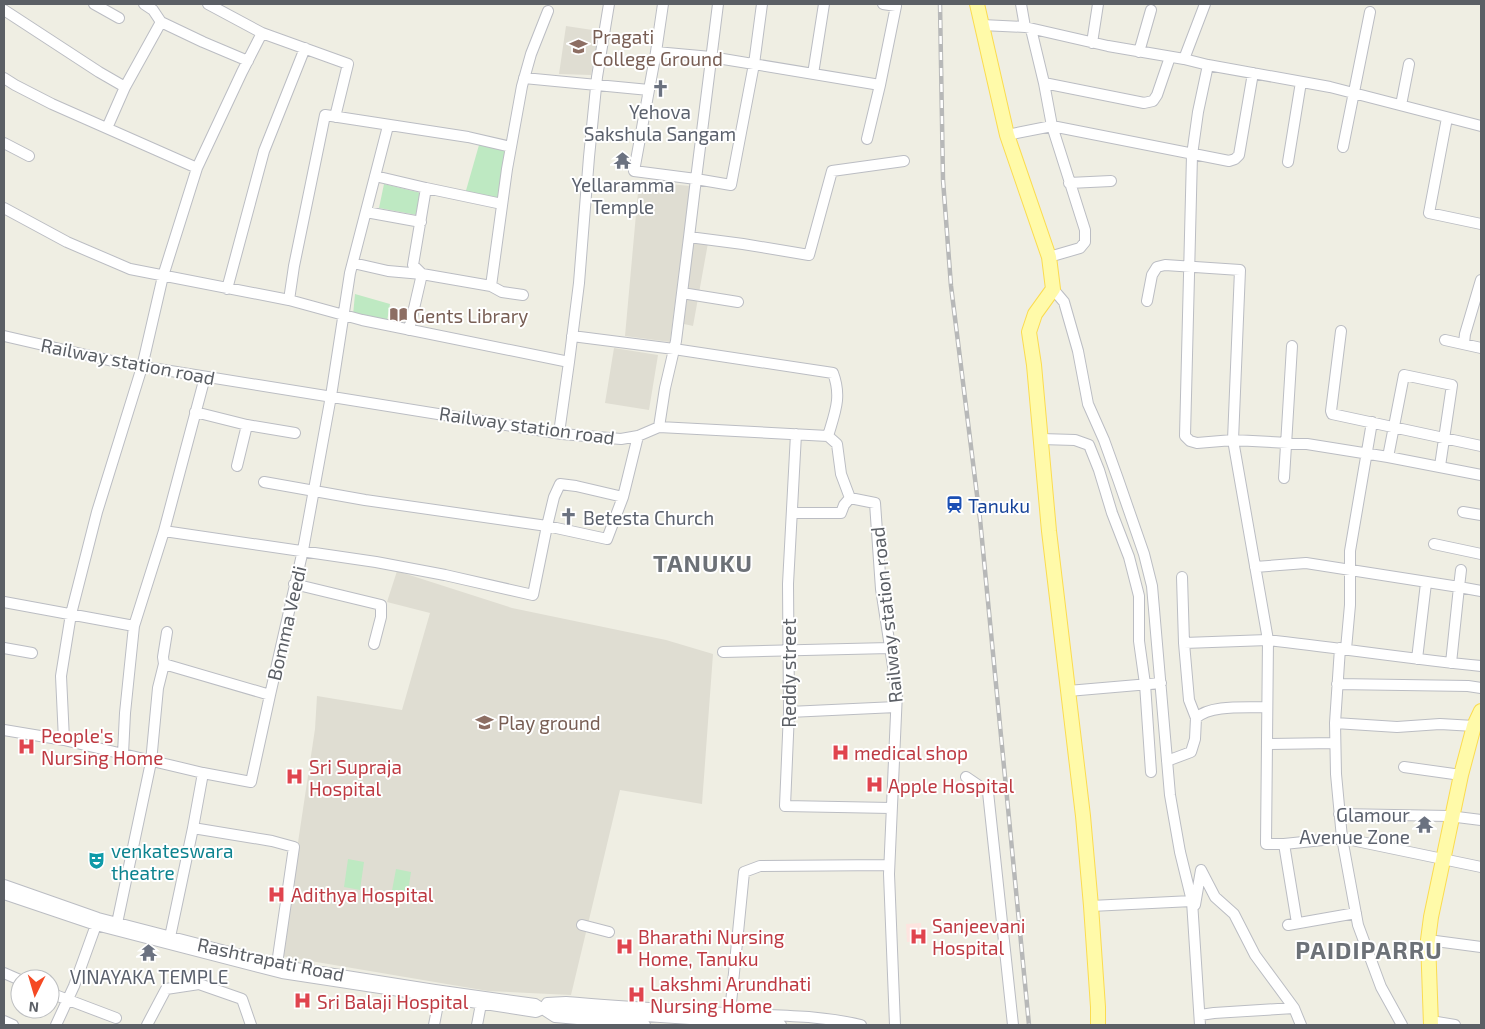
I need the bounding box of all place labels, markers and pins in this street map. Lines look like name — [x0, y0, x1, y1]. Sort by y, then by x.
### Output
place label: Pragati College Ground — [592, 25, 723, 70]
school or university icon: Pragati College Ground — [568, 37, 588, 57]
church icon: Yehova Sakshula Sangam — [650, 78, 670, 98]
place label: Yehova Sakshula Sangam — [584, 100, 736, 145]
temple icon: Yellaramma Temple — [613, 151, 633, 171]
place label: Yellaramma Temple — [571, 173, 675, 218]
place label: Gents Library — [413, 304, 528, 327]
library icon: Gents Library — [389, 305, 409, 325]
place label: Tanuku — [968, 494, 1030, 517]
station icon: Tanuku — [944, 495, 964, 515]
place label: Betesta Church — [583, 506, 714, 529]
church icon: Betesta Church — [559, 507, 579, 527]
place label: Play ground — [498, 711, 601, 734]
school or university icon: Play ground — [474, 712, 494, 732]
place label: People's Nursing Home — [41, 724, 163, 769]
hospital icon: People's Nursing Home — [17, 736, 37, 756]
place label: medical shop — [854, 741, 968, 764]
hospital icon: medical shop — [830, 742, 850, 762]
place label: Sri Supraja Hospital — [309, 755, 402, 800]
hospital icon: Sri Supraja Hospital — [285, 767, 305, 787]
place label: Apple Hospital — [888, 774, 1014, 797]
hospital icon: Apple Hospital — [864, 775, 884, 795]
place label: Glamour Avenue Zone — [1299, 803, 1410, 848]
temple icon: Glamour Avenue Zone — [1414, 815, 1434, 835]
place label: venkateswara theatre — [111, 839, 233, 884]
theatre icon: venkateswara theatre — [87, 851, 107, 871]
place label: Adithya Hospital — [291, 883, 434, 906]
hospital icon: Adithya Hospital — [267, 884, 287, 904]
place label: Sanjeevani Hospital — [932, 914, 1025, 959]
place label: Bharathi Nursing Home, Tanuku — [638, 925, 785, 970]
hospital icon: Sanjeevani Hospital — [908, 926, 928, 946]
hospital icon: Bharathi Nursing Home, Tanuku — [614, 937, 634, 957]
temple icon: VINAYAKA TEMPLE — [139, 943, 159, 963]
place label: VINAYAKA TEMPLE — [70, 965, 228, 988]
place label: Lakshmi Arundhati Nursing Home — [650, 972, 811, 1017]
hospital icon: Lakshmi Arundhati Nursing Home — [626, 984, 646, 1004]
place label: Sri Balaji Hospital — [317, 990, 469, 1013]
hospital icon: Sri Balaji Hospital — [293, 991, 313, 1011]

